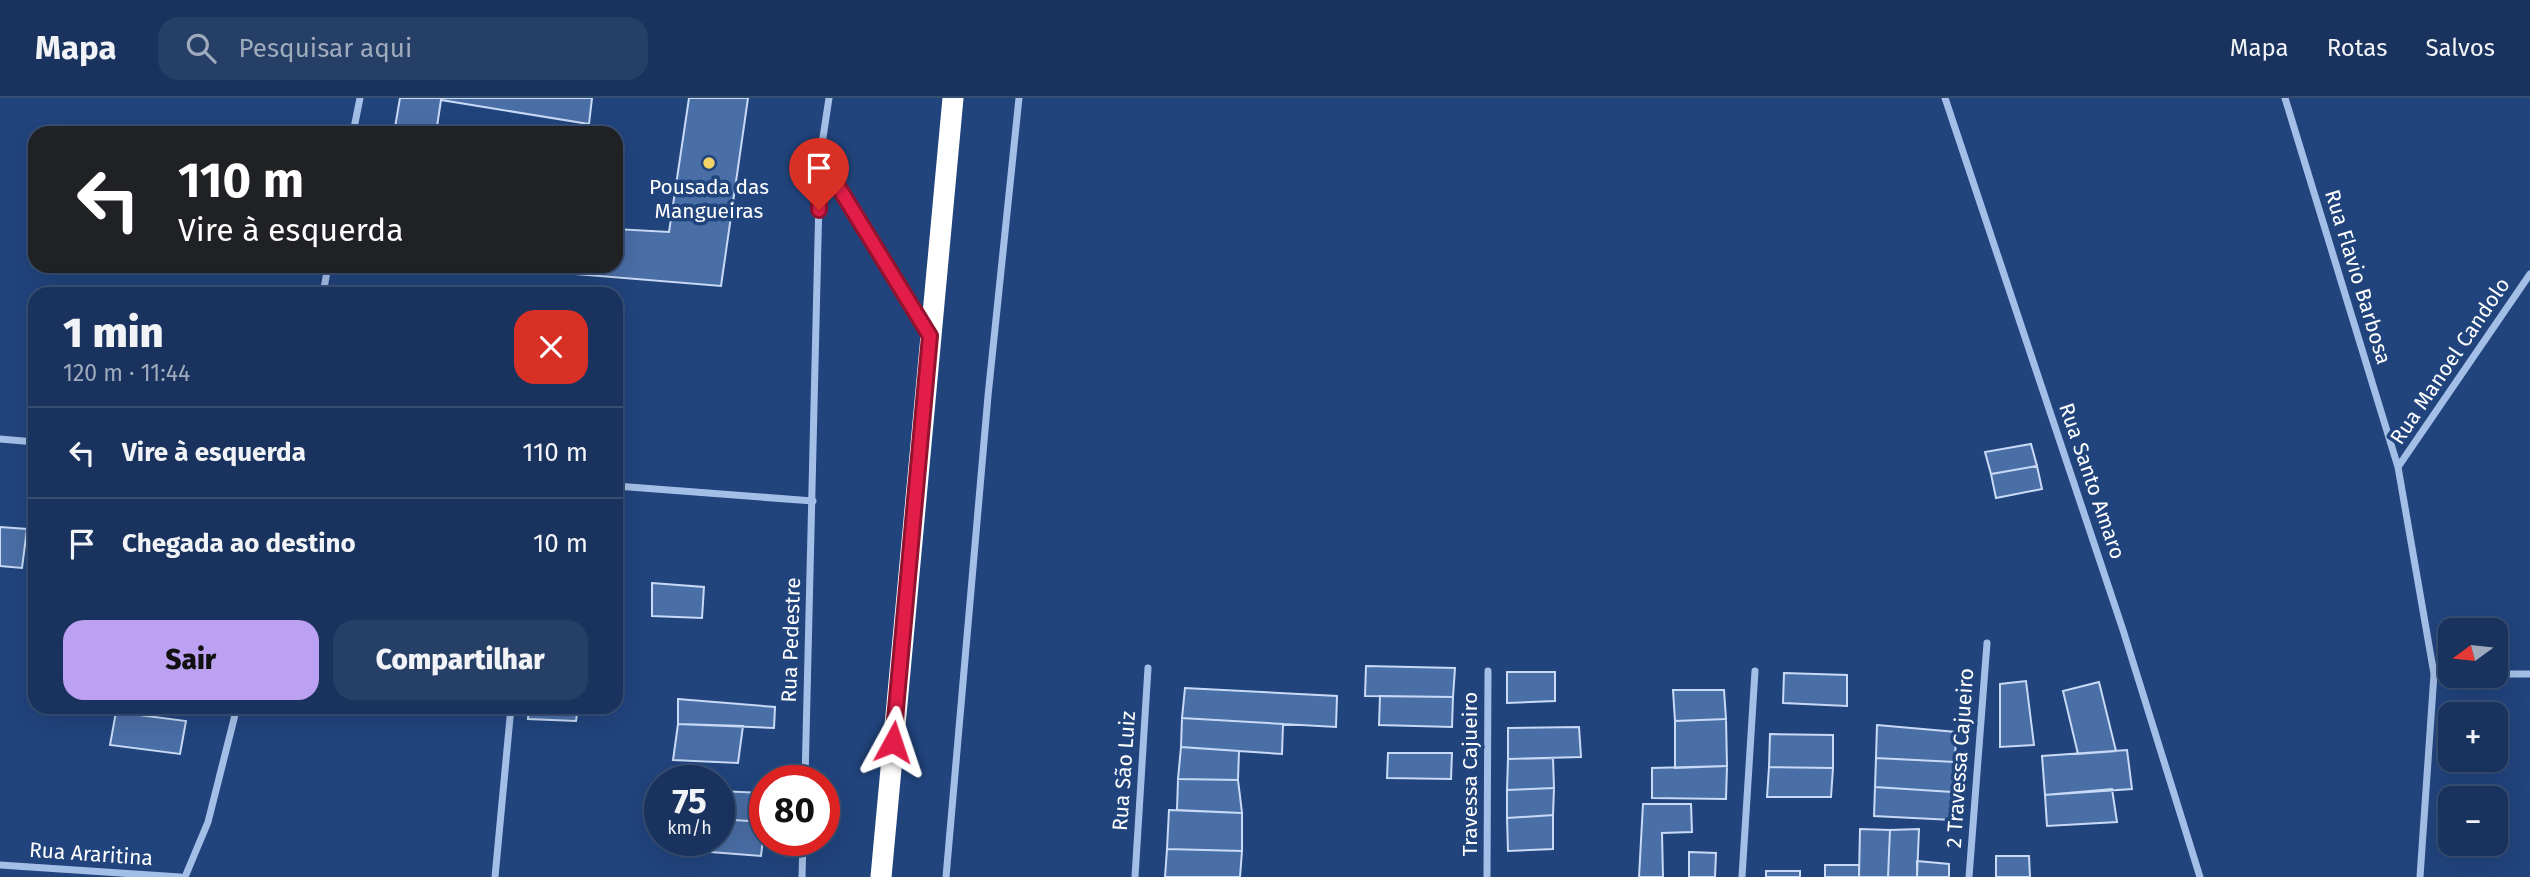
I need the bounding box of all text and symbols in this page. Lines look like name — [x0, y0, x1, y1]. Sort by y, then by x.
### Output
search box — [158, 17, 648, 80]
text: Mapa — [35, 28, 116, 68]
icon: search — [182, 29, 220, 67]
text: Pesquisar aqui — [238, 33, 412, 64]
text: Mapa — [2230, 34, 2289, 62]
text: Rotas — [2327, 34, 2387, 62]
text: Salvos — [2425, 34, 2495, 62]
pin — [789, 138, 849, 210]
icon: arrive — [800, 149, 838, 187]
text: 110 m — [178, 151, 304, 210]
icon: left — [63, 154, 154, 245]
marker: Pousada das Mangueiras — [701, 155, 717, 171]
place label: Pousada das Mangueiras — [649, 174, 769, 224]
street label: Rua Flavio Barbosa — [2319, 186, 2397, 368]
text: Vire à esquerda — [178, 211, 404, 249]
street label: Rua Manoel Candolo — [2384, 273, 2516, 449]
text: 1 min — [63, 308, 164, 358]
button: close — [514, 310, 588, 384]
text: 120 m · 11:44 — [63, 359, 190, 387]
street label: Rua Santo Amaro — [2053, 400, 2131, 562]
icon: left — [63, 434, 101, 472]
text: Vire à esquerda — [122, 437, 306, 468]
text: 110 m — [522, 437, 588, 468]
icon: arrive — [63, 525, 101, 563]
text: Chegada ao destino — [122, 528, 356, 559]
text: 10 m — [533, 528, 588, 559]
street label: Rua Pedestre — [776, 577, 806, 703]
north arrow — [2438, 618, 2508, 688]
map controls — [2438, 618, 2508, 856]
button: Sair — [63, 620, 319, 700]
button: Compartilhar — [333, 620, 588, 700]
street label: 2 Travessa Cajueiro — [1941, 667, 1979, 849]
street label: Travessa Cajueiro — [1457, 692, 1483, 856]
button: + — [2438, 702, 2508, 772]
position arrow — [856, 705, 930, 779]
street label: Rua São Luiz — [1107, 710, 1141, 832]
speed limit sign: 80 — [749, 765, 840, 856]
text: 75 — [672, 780, 707, 822]
button: − — [2438, 786, 2508, 856]
text: km/h — [667, 817, 712, 839]
street label: Rua Araritina — [28, 837, 154, 871]

